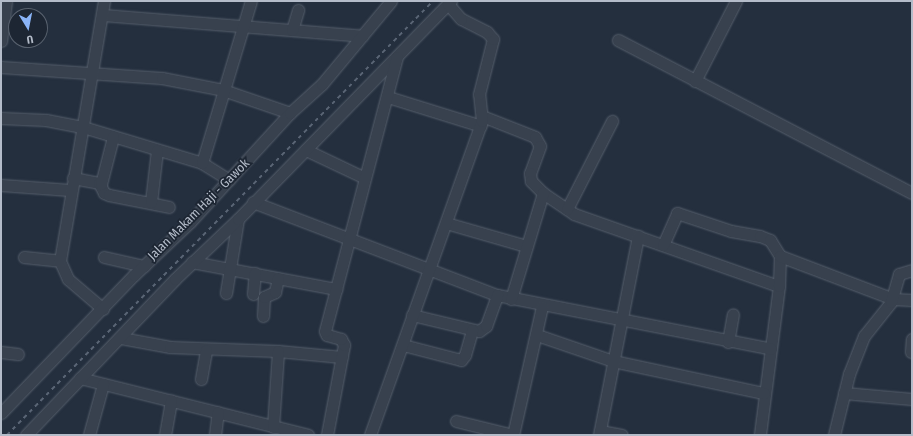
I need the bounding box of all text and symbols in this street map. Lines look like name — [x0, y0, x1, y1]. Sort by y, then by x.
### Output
north arrow — [8, 8, 48, 48]
text: U — [26, 32, 34, 46]
street label: Jalan Makam Haji - Gawok — [145, 156, 253, 264]

